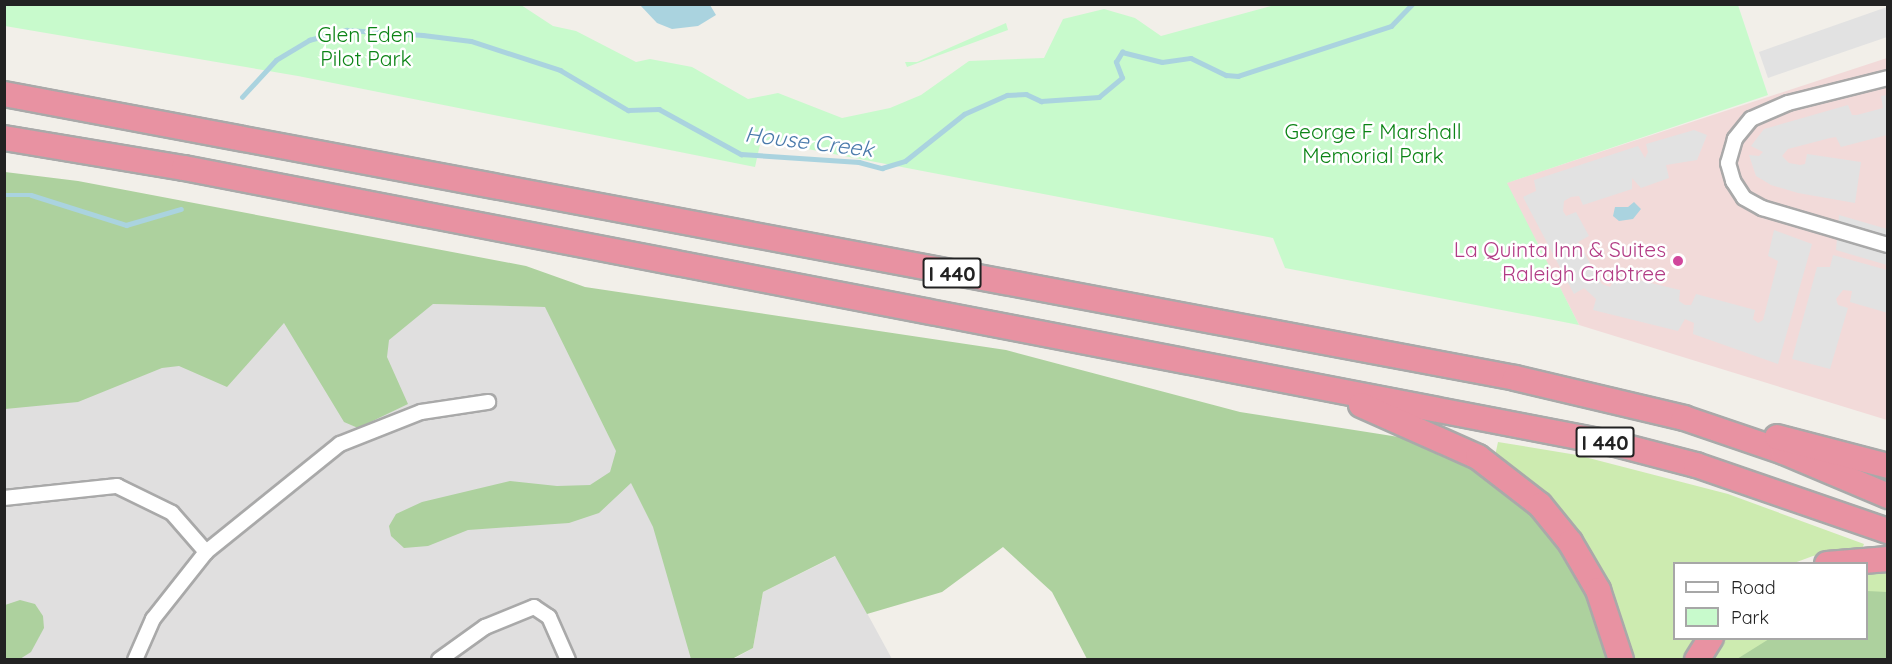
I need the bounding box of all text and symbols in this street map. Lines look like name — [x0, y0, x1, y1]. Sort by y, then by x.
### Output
park label: Glen Eden Pilot Park — [317, 21, 415, 71]
park label: George F Marshall Memorial Park — [1284, 118, 1462, 168]
water label: House Creek — [743, 121, 875, 163]
place label: La Quinta Inn & Suites Raleigh Crabtree — [1454, 236, 1666, 286]
marker: La Quinta Inn & Suites Raleigh Crabtree — [1671, 254, 1685, 268]
road number: I 440 — [922, 256, 982, 290]
road number: I 440 — [1575, 425, 1635, 459]
legend — [1673, 562, 1868, 640]
text: Road — [1731, 576, 1776, 599]
text: Park — [1731, 606, 1769, 629]

